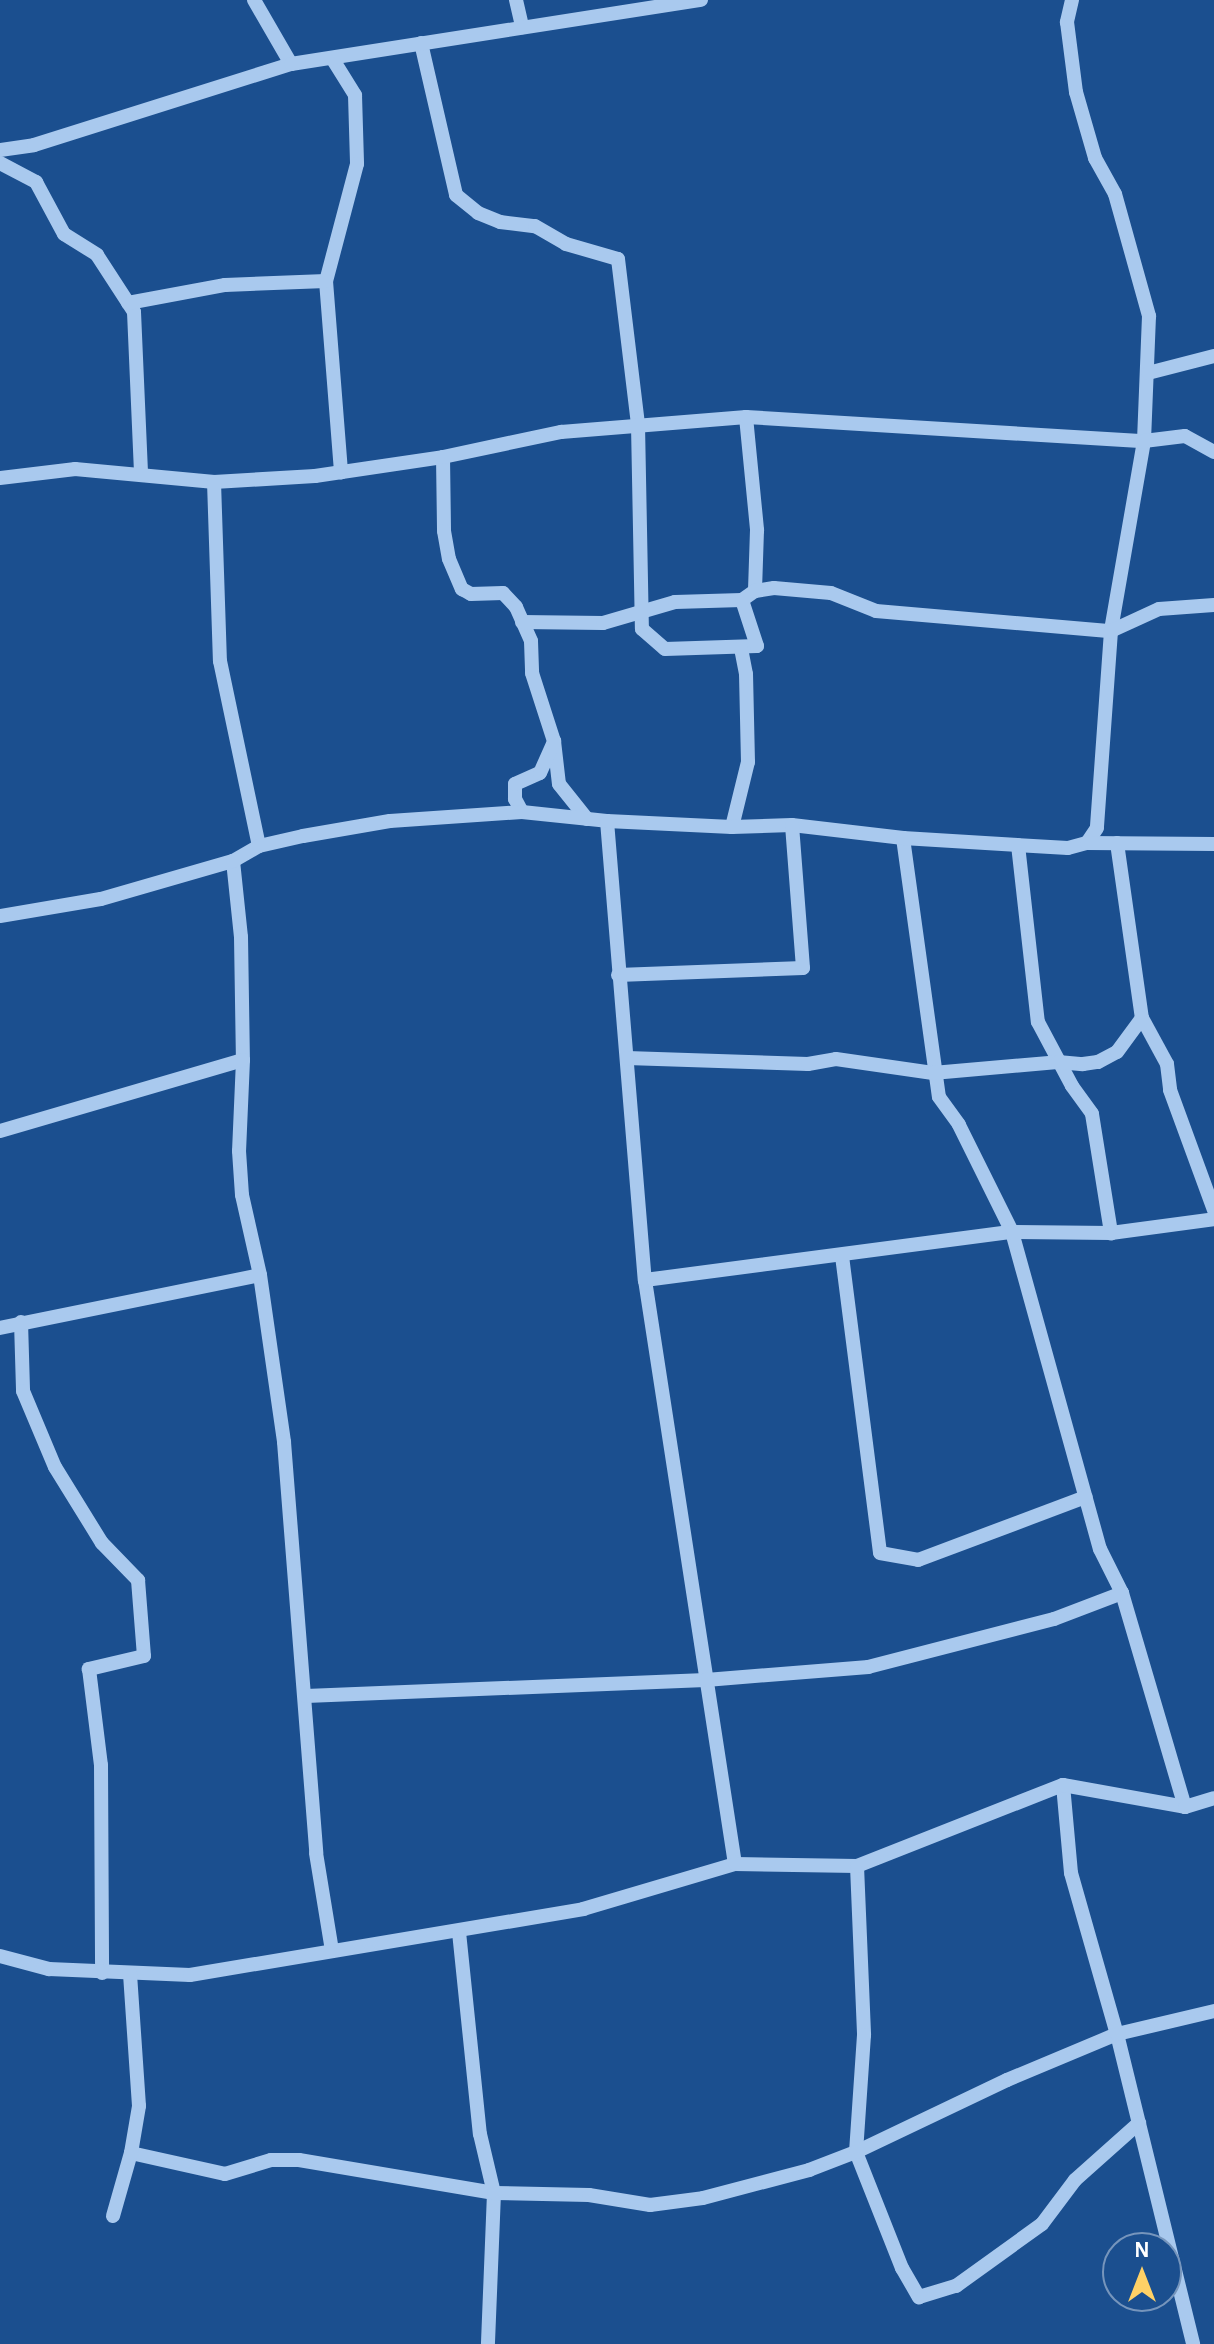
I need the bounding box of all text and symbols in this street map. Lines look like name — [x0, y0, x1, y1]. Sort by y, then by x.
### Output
north arrow — [1102, 2232, 1182, 2312]
text: N — [1134, 2239, 1150, 2261]

